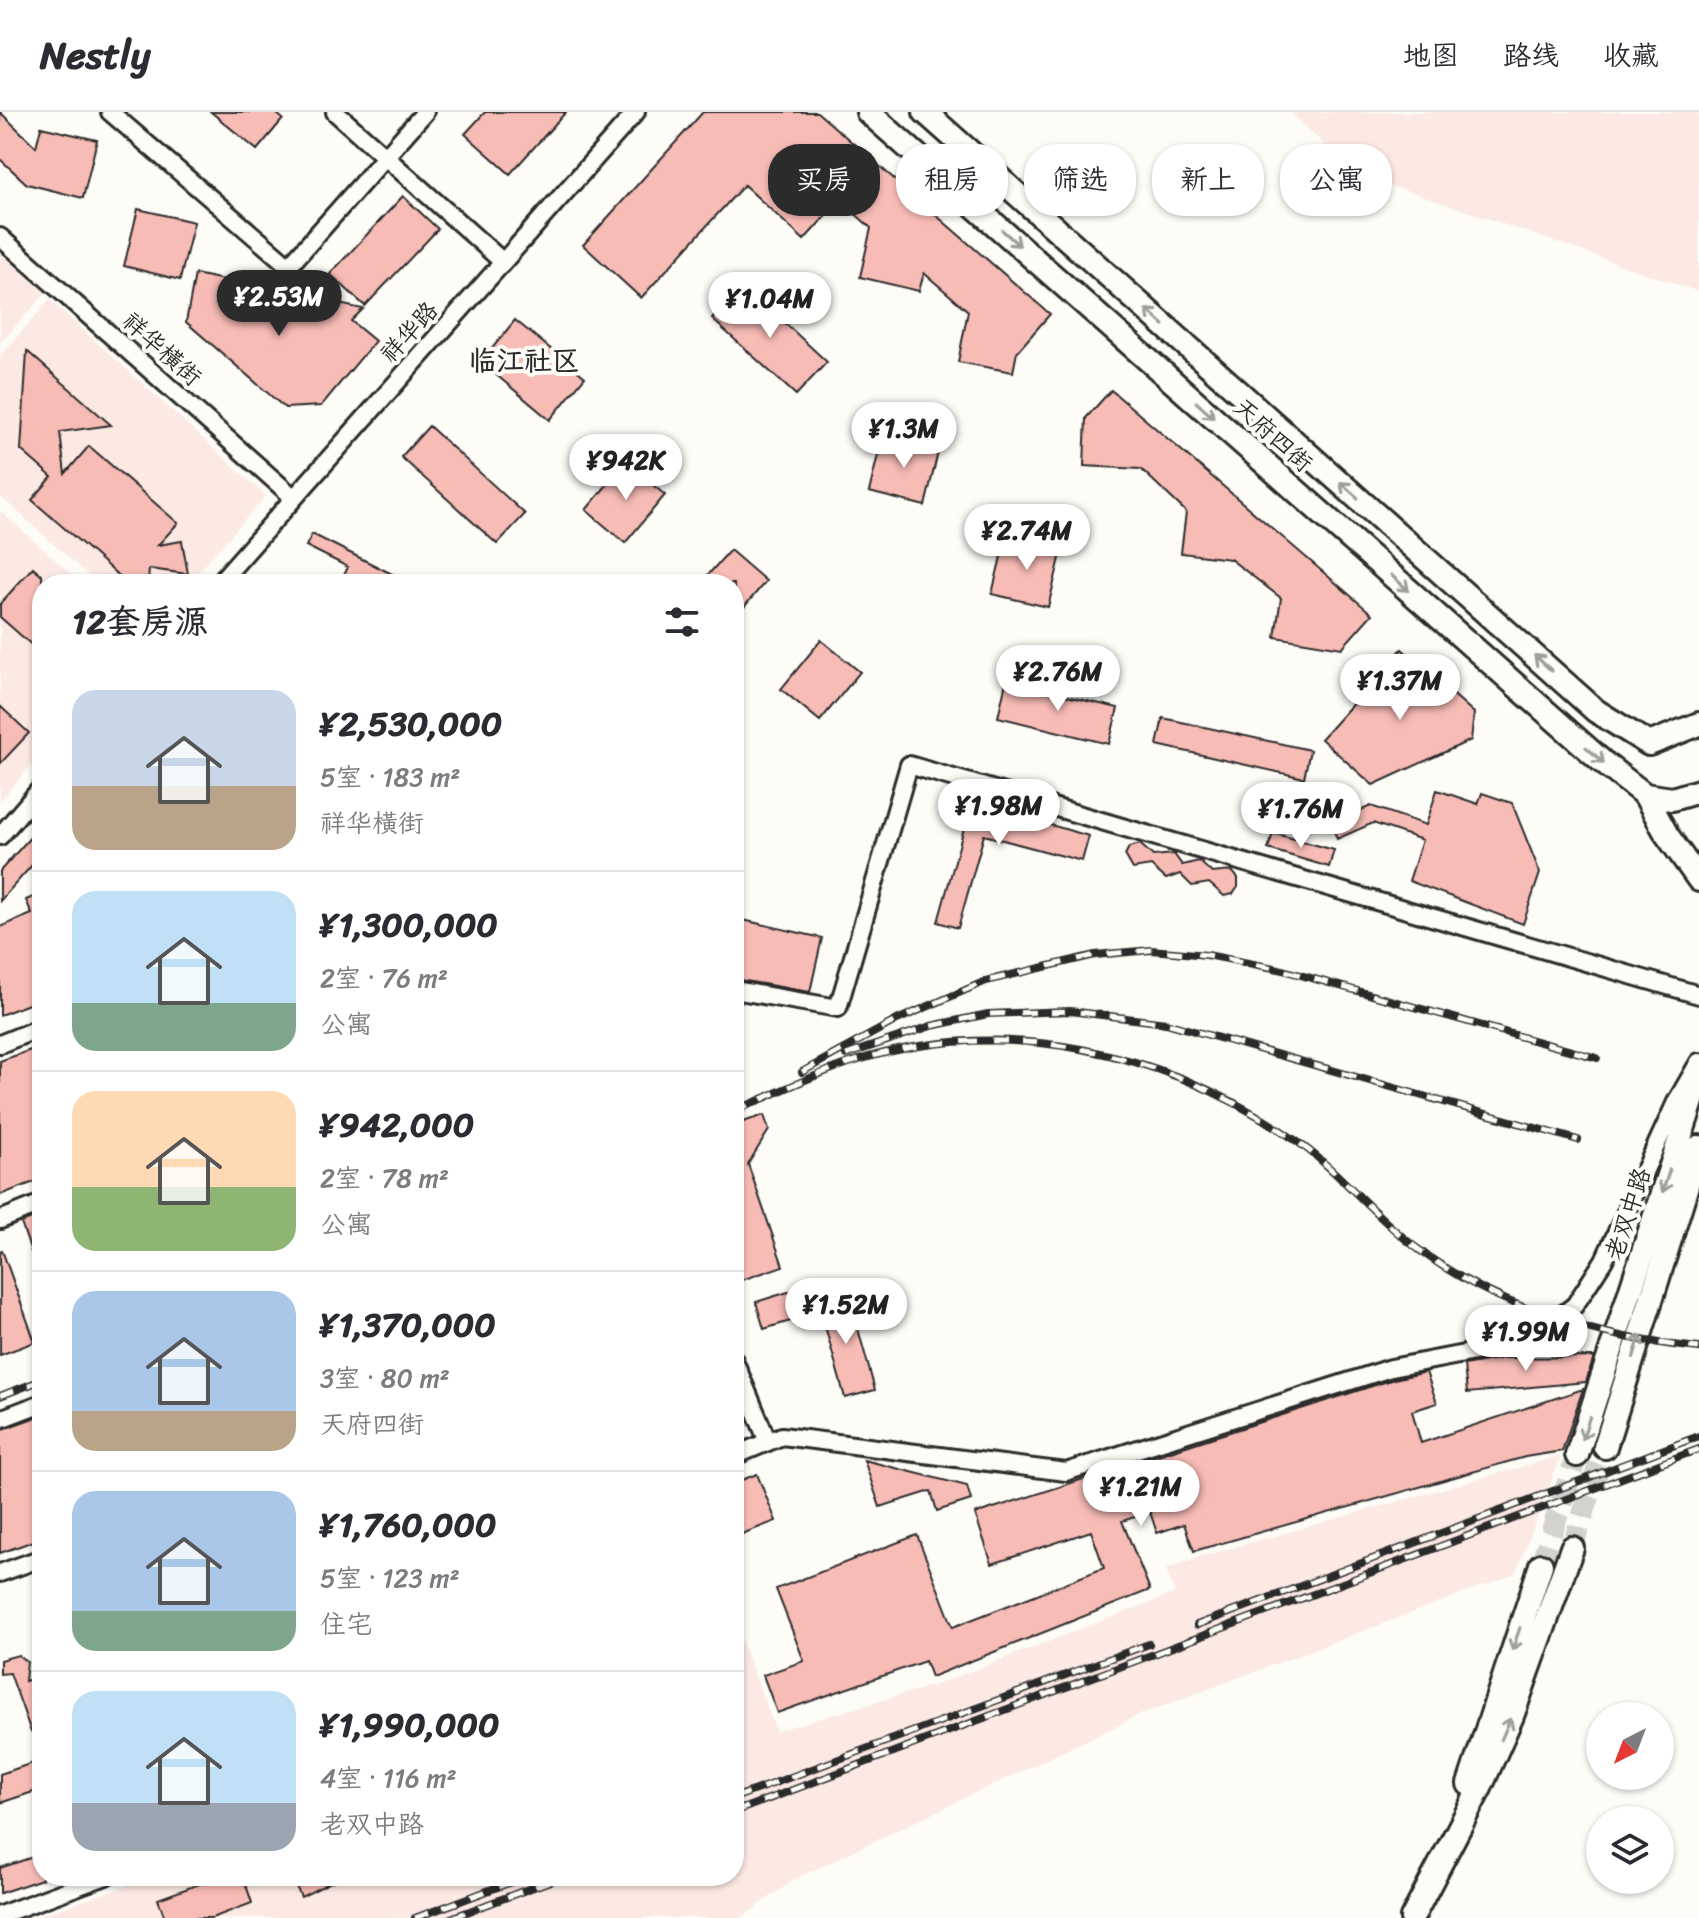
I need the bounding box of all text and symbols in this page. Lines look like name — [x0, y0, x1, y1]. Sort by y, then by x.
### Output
text: Nestly — [40, 22, 151, 89]
text: 地图 — [1403, 31, 1459, 80]
text: 路线 — [1503, 31, 1559, 80]
text: 收藏 — [1603, 31, 1659, 80]
chip: 买房 — [768, 144, 880, 216]
chip: 租房 — [896, 144, 1008, 216]
chip: 筛选 — [1024, 144, 1136, 216]
chip: 新上 — [1152, 144, 1264, 216]
chip: 公寓 — [1280, 144, 1392, 216]
one-way arrow — [1000, 229, 1020, 247]
pin: ¥2.53M — [214, 270, 344, 338]
pin: ¥1.04M — [705, 272, 835, 340]
text: ¥2.53M — [235, 273, 323, 319]
text: ¥1.04M — [726, 275, 814, 321]
street label: 祥华路 — [369, 291, 449, 373]
street label: 祥华横街 — [112, 301, 212, 397]
one-way arrow — [1145, 308, 1165, 326]
district label: 临江社区 — [468, 336, 580, 385]
street label: 天府四街 — [1223, 387, 1323, 483]
one-way arrow — [1195, 401, 1215, 419]
pin: ¥1.3M — [848, 402, 960, 470]
text: ¥1.3M — [870, 405, 938, 451]
pin: ¥942K — [570, 434, 682, 502]
text: ¥942K — [587, 437, 665, 483]
one-way arrow — [1339, 481, 1359, 499]
pin: ¥2.74M — [962, 504, 1092, 572]
text: ¥2.74M — [982, 507, 1072, 553]
one-way arrow — [1389, 573, 1409, 591]
text: 12套房源 — [72, 592, 208, 652]
icon: filters — [660, 600, 704, 644]
pin: ¥2.76M — [993, 645, 1123, 713]
text: ¥2.76M — [1014, 648, 1102, 694]
pin: ¥1.37M — [1335, 654, 1465, 722]
one-way arrow — [1533, 654, 1553, 672]
text: ¥1.37M — [1358, 657, 1442, 703]
text: ¥2,530,000 — [320, 694, 502, 754]
icon: home — [136, 722, 232, 818]
one-way arrow — [1584, 746, 1604, 764]
text: 5室 · 183 m² — [320, 754, 460, 800]
pin: ¥1.98M — [934, 779, 1064, 847]
text: ¥1.98M — [956, 782, 1042, 828]
pin: ¥1.76M — [1236, 782, 1366, 850]
text: ¥1.76M — [1259, 785, 1343, 831]
text: 祥华横街 — [320, 800, 424, 846]
text: ¥1,300,000 — [320, 895, 498, 955]
icon: home — [136, 923, 232, 1019]
text: 2室 · 76 m² — [320, 955, 448, 1001]
text: 公寓 — [320, 1001, 372, 1047]
text: ¥942,000 — [320, 1095, 474, 1155]
icon: home — [136, 1123, 232, 1219]
text: 2室 · 78 m² — [320, 1155, 449, 1201]
street label: 老双中路 — [1593, 1162, 1663, 1266]
one-way arrow — [1658, 1169, 1673, 1194]
text: 公寓 — [320, 1201, 372, 1247]
pin: ¥1.52M — [781, 1278, 911, 1346]
text: ¥1.52M — [803, 1281, 889, 1327]
text: ¥1,370,000 — [320, 1295, 496, 1355]
pin: ¥1.99M — [1461, 1305, 1591, 1373]
text: ¥1.99M — [1483, 1308, 1569, 1354]
icon: home — [136, 1323, 232, 1419]
one-way arrow — [1630, 1333, 1645, 1358]
text: 3室 · 80 m² — [320, 1355, 450, 1401]
text: 天府四街 — [320, 1401, 424, 1447]
one-way arrow — [1577, 1416, 1592, 1441]
pin: ¥1.21M — [1076, 1460, 1206, 1528]
text: ¥1.21M — [1101, 1463, 1181, 1509]
text: ¥1,760,000 — [320, 1495, 496, 1555]
icon: home — [136, 1523, 232, 1619]
text: 5室 · 123 m² — [320, 1555, 460, 1601]
text: 住宅 — [320, 1601, 372, 1647]
one-way arrow — [1508, 1625, 1523, 1651]
text: ¥1,990,000 — [320, 1695, 499, 1755]
north arrow — [1586, 1702, 1674, 1790]
map controls — [1586, 1702, 1674, 1894]
one-way arrow — [1499, 1718, 1514, 1742]
icon: home — [136, 1723, 232, 1819]
text: 4室 · 116 m² — [320, 1755, 457, 1801]
text: 老双中路 — [320, 1801, 424, 1847]
button: layers — [1586, 1806, 1674, 1894]

